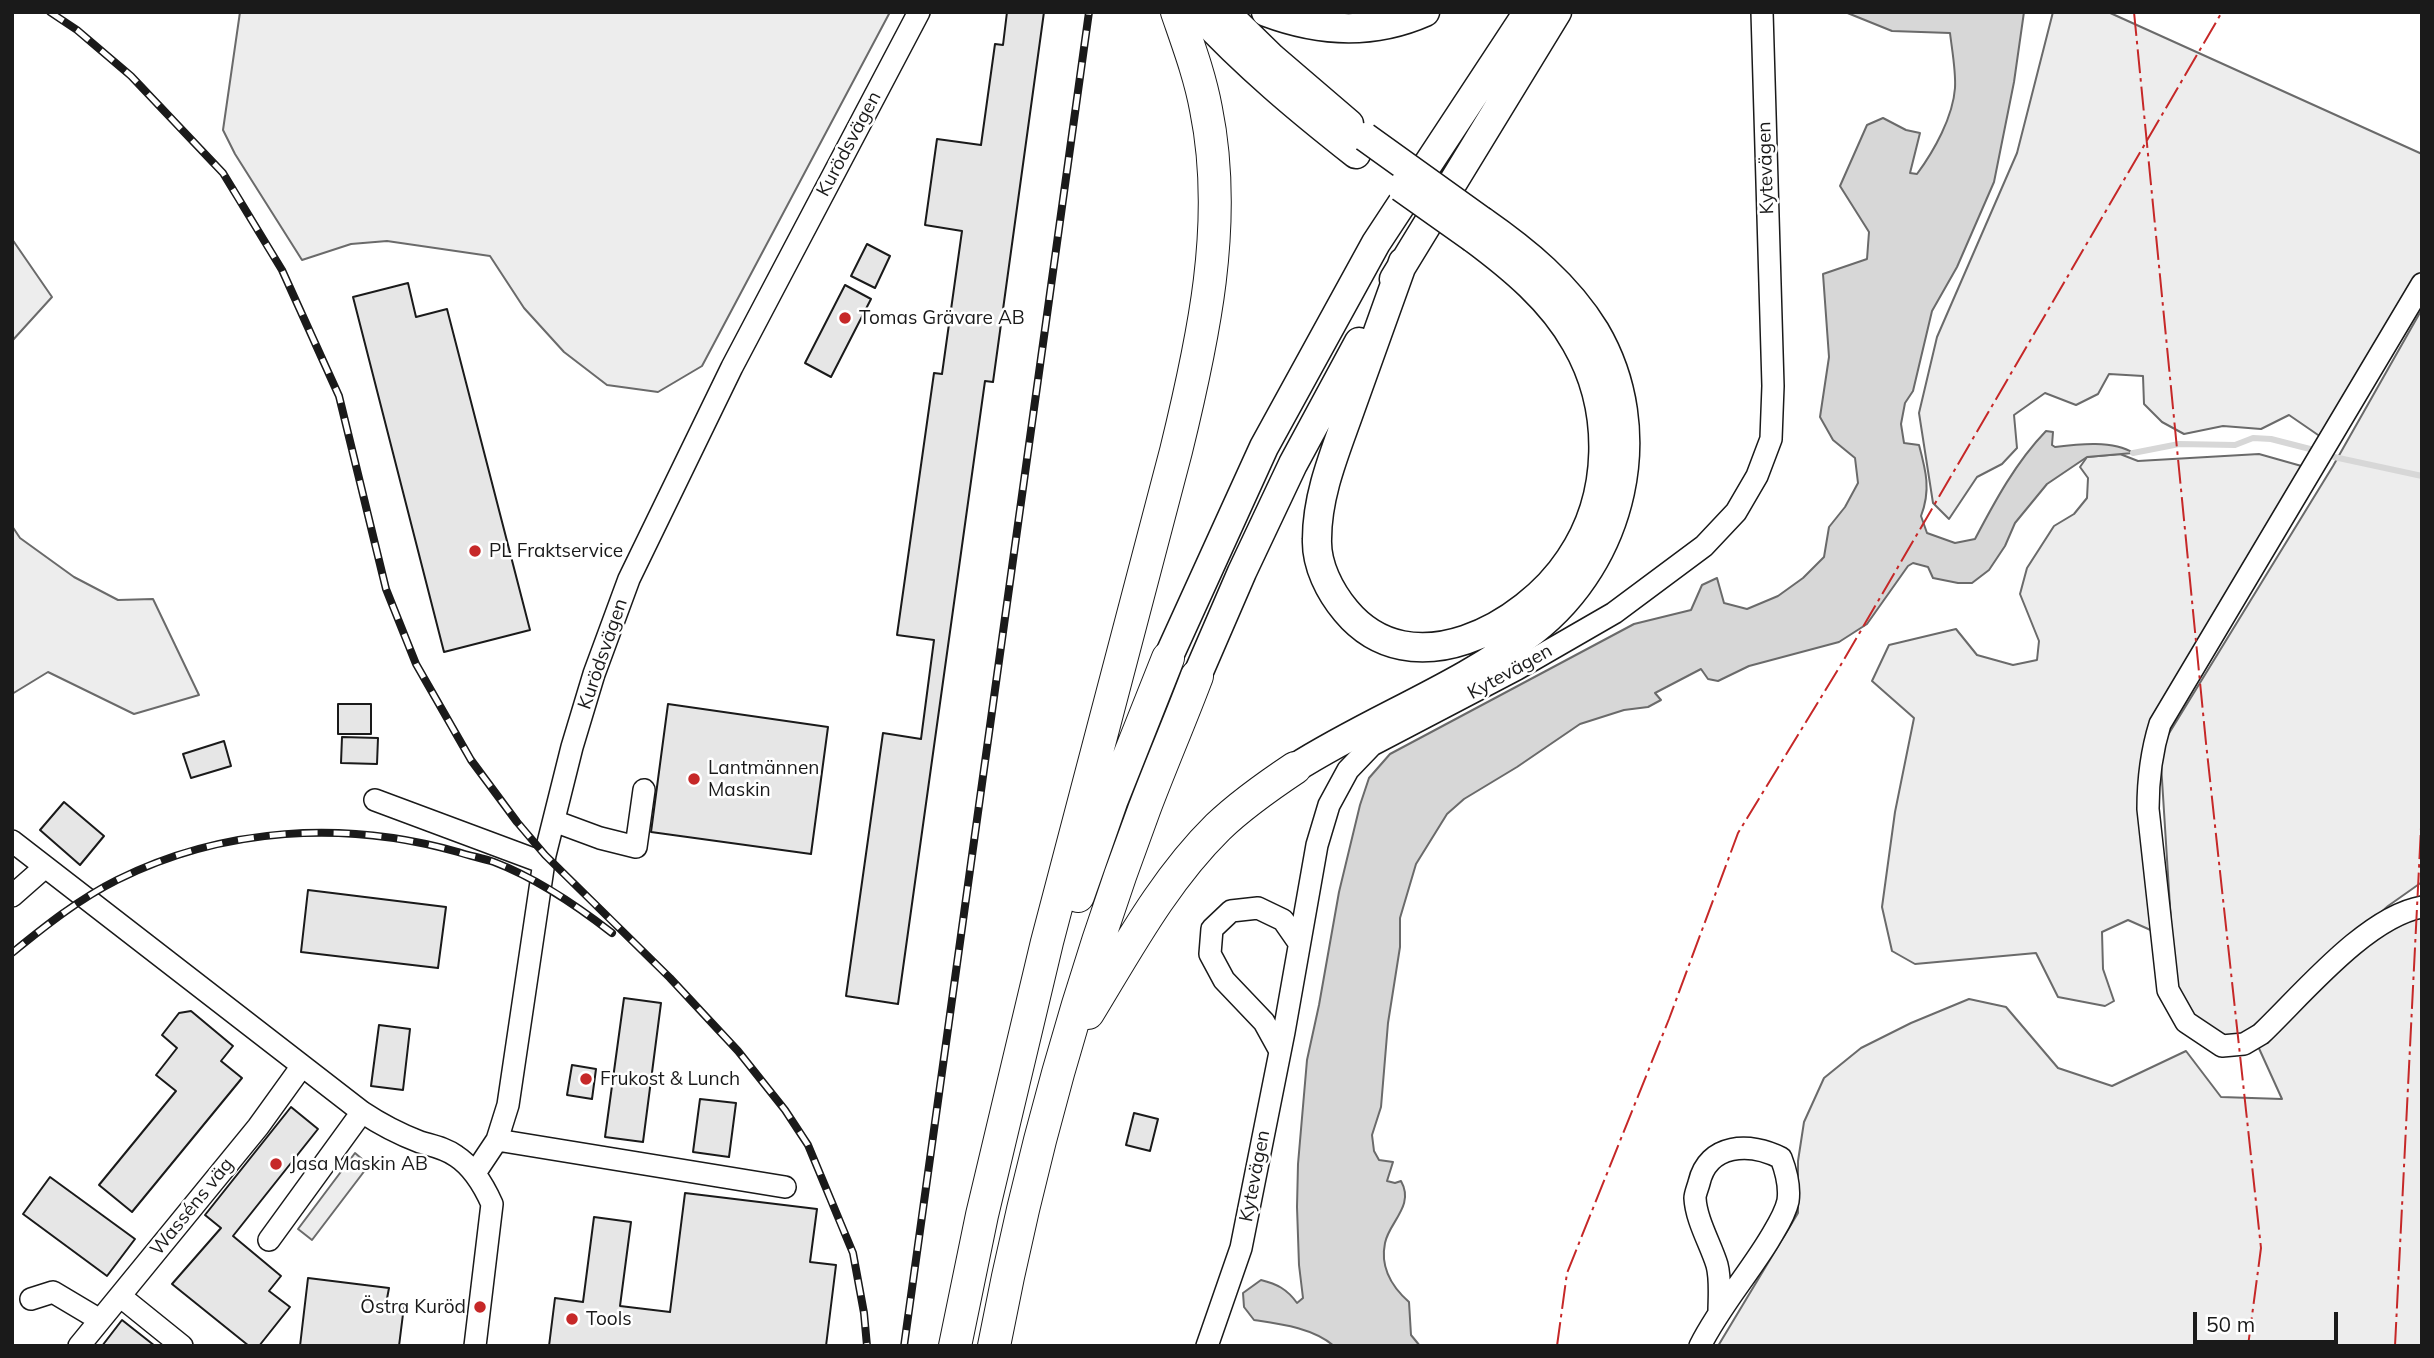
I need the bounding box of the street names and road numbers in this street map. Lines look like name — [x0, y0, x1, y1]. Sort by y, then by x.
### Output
street label: Kurödsvägen — [812, 88, 886, 200]
street label: Kytevägen — [1753, 121, 1779, 215]
street label: Kurödsvägen — [573, 596, 633, 712]
street label: Kytevägen — [1464, 639, 1556, 705]
street label: Kytevägen — [1235, 1128, 1275, 1224]
street label: Wasséns väg — [146, 1154, 238, 1260]

